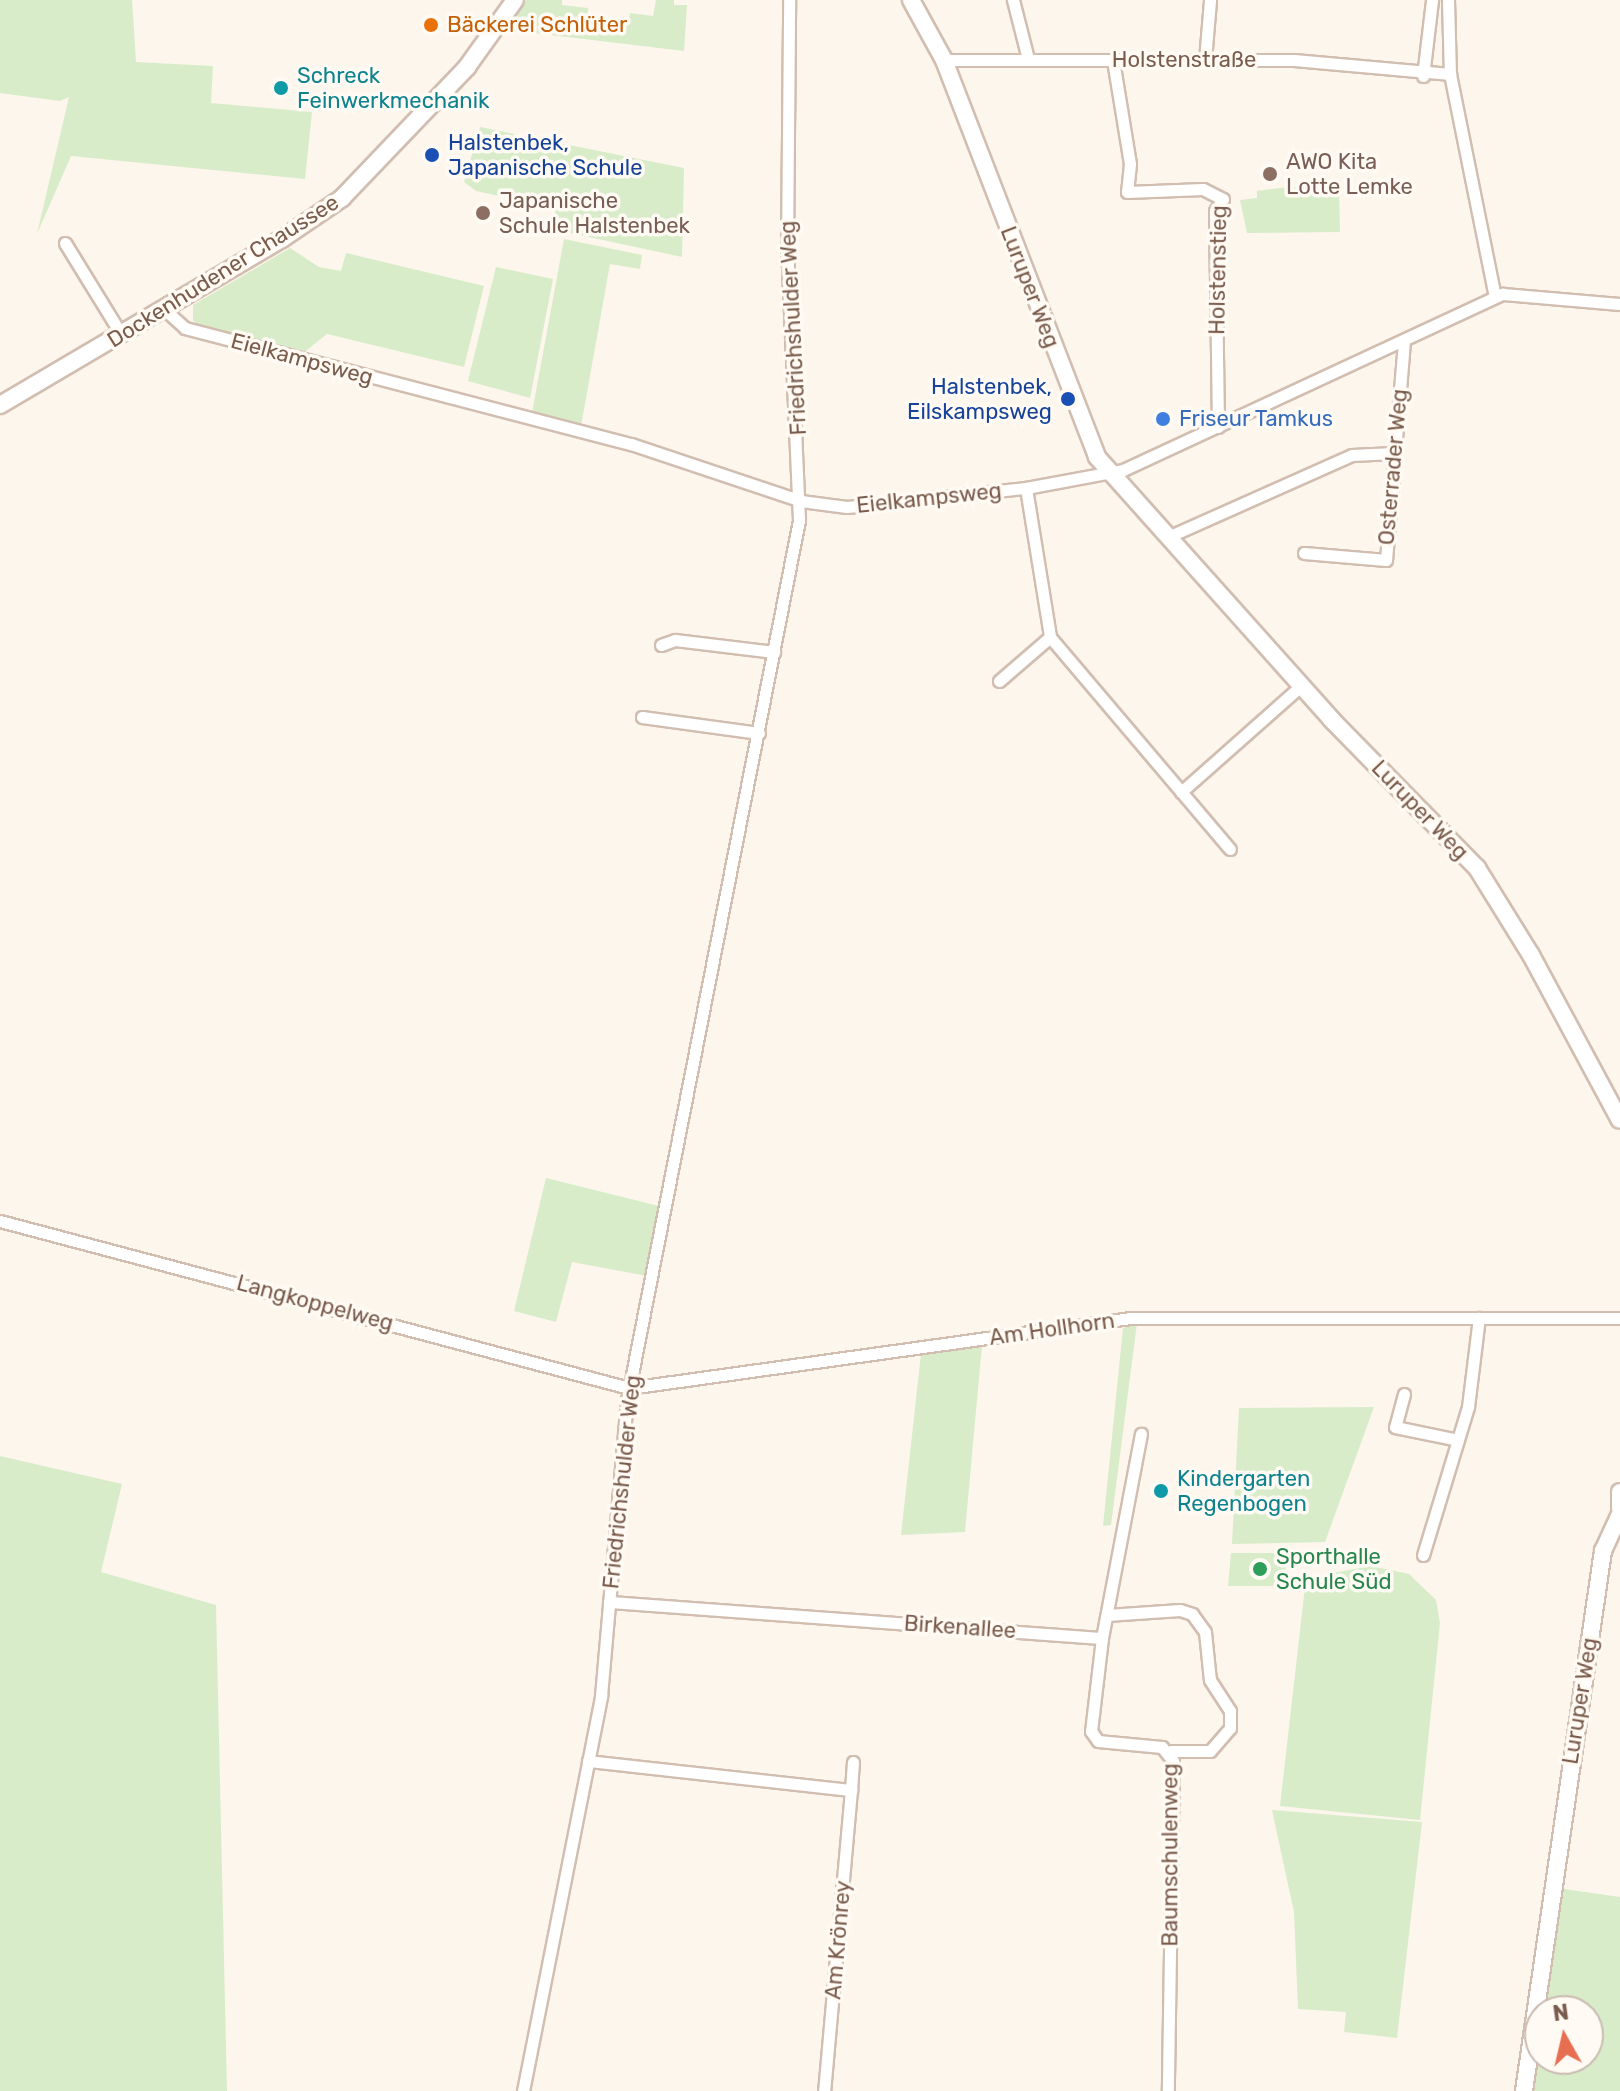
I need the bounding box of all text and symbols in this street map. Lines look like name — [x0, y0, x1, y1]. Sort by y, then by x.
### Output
place label: Bäckerei Schlüter — [447, 12, 627, 38]
marker: Bäckerei Schlüter — [422, 16, 440, 34]
street label: Holstenstraße — [1112, 47, 1256, 73]
place label: Schreck Feinwerkmechanik — [297, 62, 489, 114]
marker: Schreck Feinwerkmechanik — [272, 79, 290, 97]
place label: Halstenbek, Japanische Schule — [448, 129, 643, 180]
marker: Halstenbek, Japanische Schule — [423, 146, 441, 164]
place label: AWO Kita Lotte Lemke — [1286, 148, 1413, 200]
marker: AWO Kita Lotte Lemke — [1261, 165, 1279, 183]
place label: Japanische Schule Halstenbek — [499, 187, 690, 238]
street label: Dockenhudener Chaussee — [102, 189, 344, 353]
marker: Japanische Schule Halstenbek — [474, 204, 492, 222]
street label: Holstenstieg — [1204, 205, 1232, 335]
street label: Friedrichshulder Weg — [774, 220, 812, 436]
street label: Luruper Weg — [995, 222, 1065, 352]
street label: Eielkampsweg — [228, 327, 376, 391]
place label: Halstenbek, Eilskampsweg — [907, 373, 1052, 424]
street label: Osterrader Weg — [1373, 387, 1413, 547]
marker: Halstenbek, Eilskampsweg — [1059, 390, 1077, 408]
place label: Friseur Tamkus — [1179, 406, 1334, 432]
marker: Friseur Tamkus — [1154, 410, 1172, 428]
street label: Eielkampsweg — [855, 477, 1003, 519]
street label: Luruper Weg — [1366, 755, 1474, 865]
street label: Langkoppelweg — [234, 1269, 396, 1337]
street label: Am Hollhorn — [988, 1307, 1116, 1351]
street label: Friedrichshulder Weg — [598, 1373, 646, 1591]
place label: Kindergarten Regenbogen — [1177, 1465, 1310, 1516]
marker: Kindergarten Regenbogen — [1152, 1482, 1170, 1500]
place label: Sporthalle Schule Süd — [1276, 1543, 1392, 1594]
marker: Sporthalle Schule Süd — [1251, 1560, 1269, 1578]
street label: Birkenallee — [903, 1610, 1017, 1644]
street label: Luruper Weg — [1557, 1635, 1603, 1767]
street label: Baumschulenweg — [1157, 1763, 1183, 1947]
street label: Am Krönrey — [820, 1879, 856, 2001]
north arrow — [1524, 1995, 1604, 2075]
text: N — [1551, 1998, 1571, 2027]

